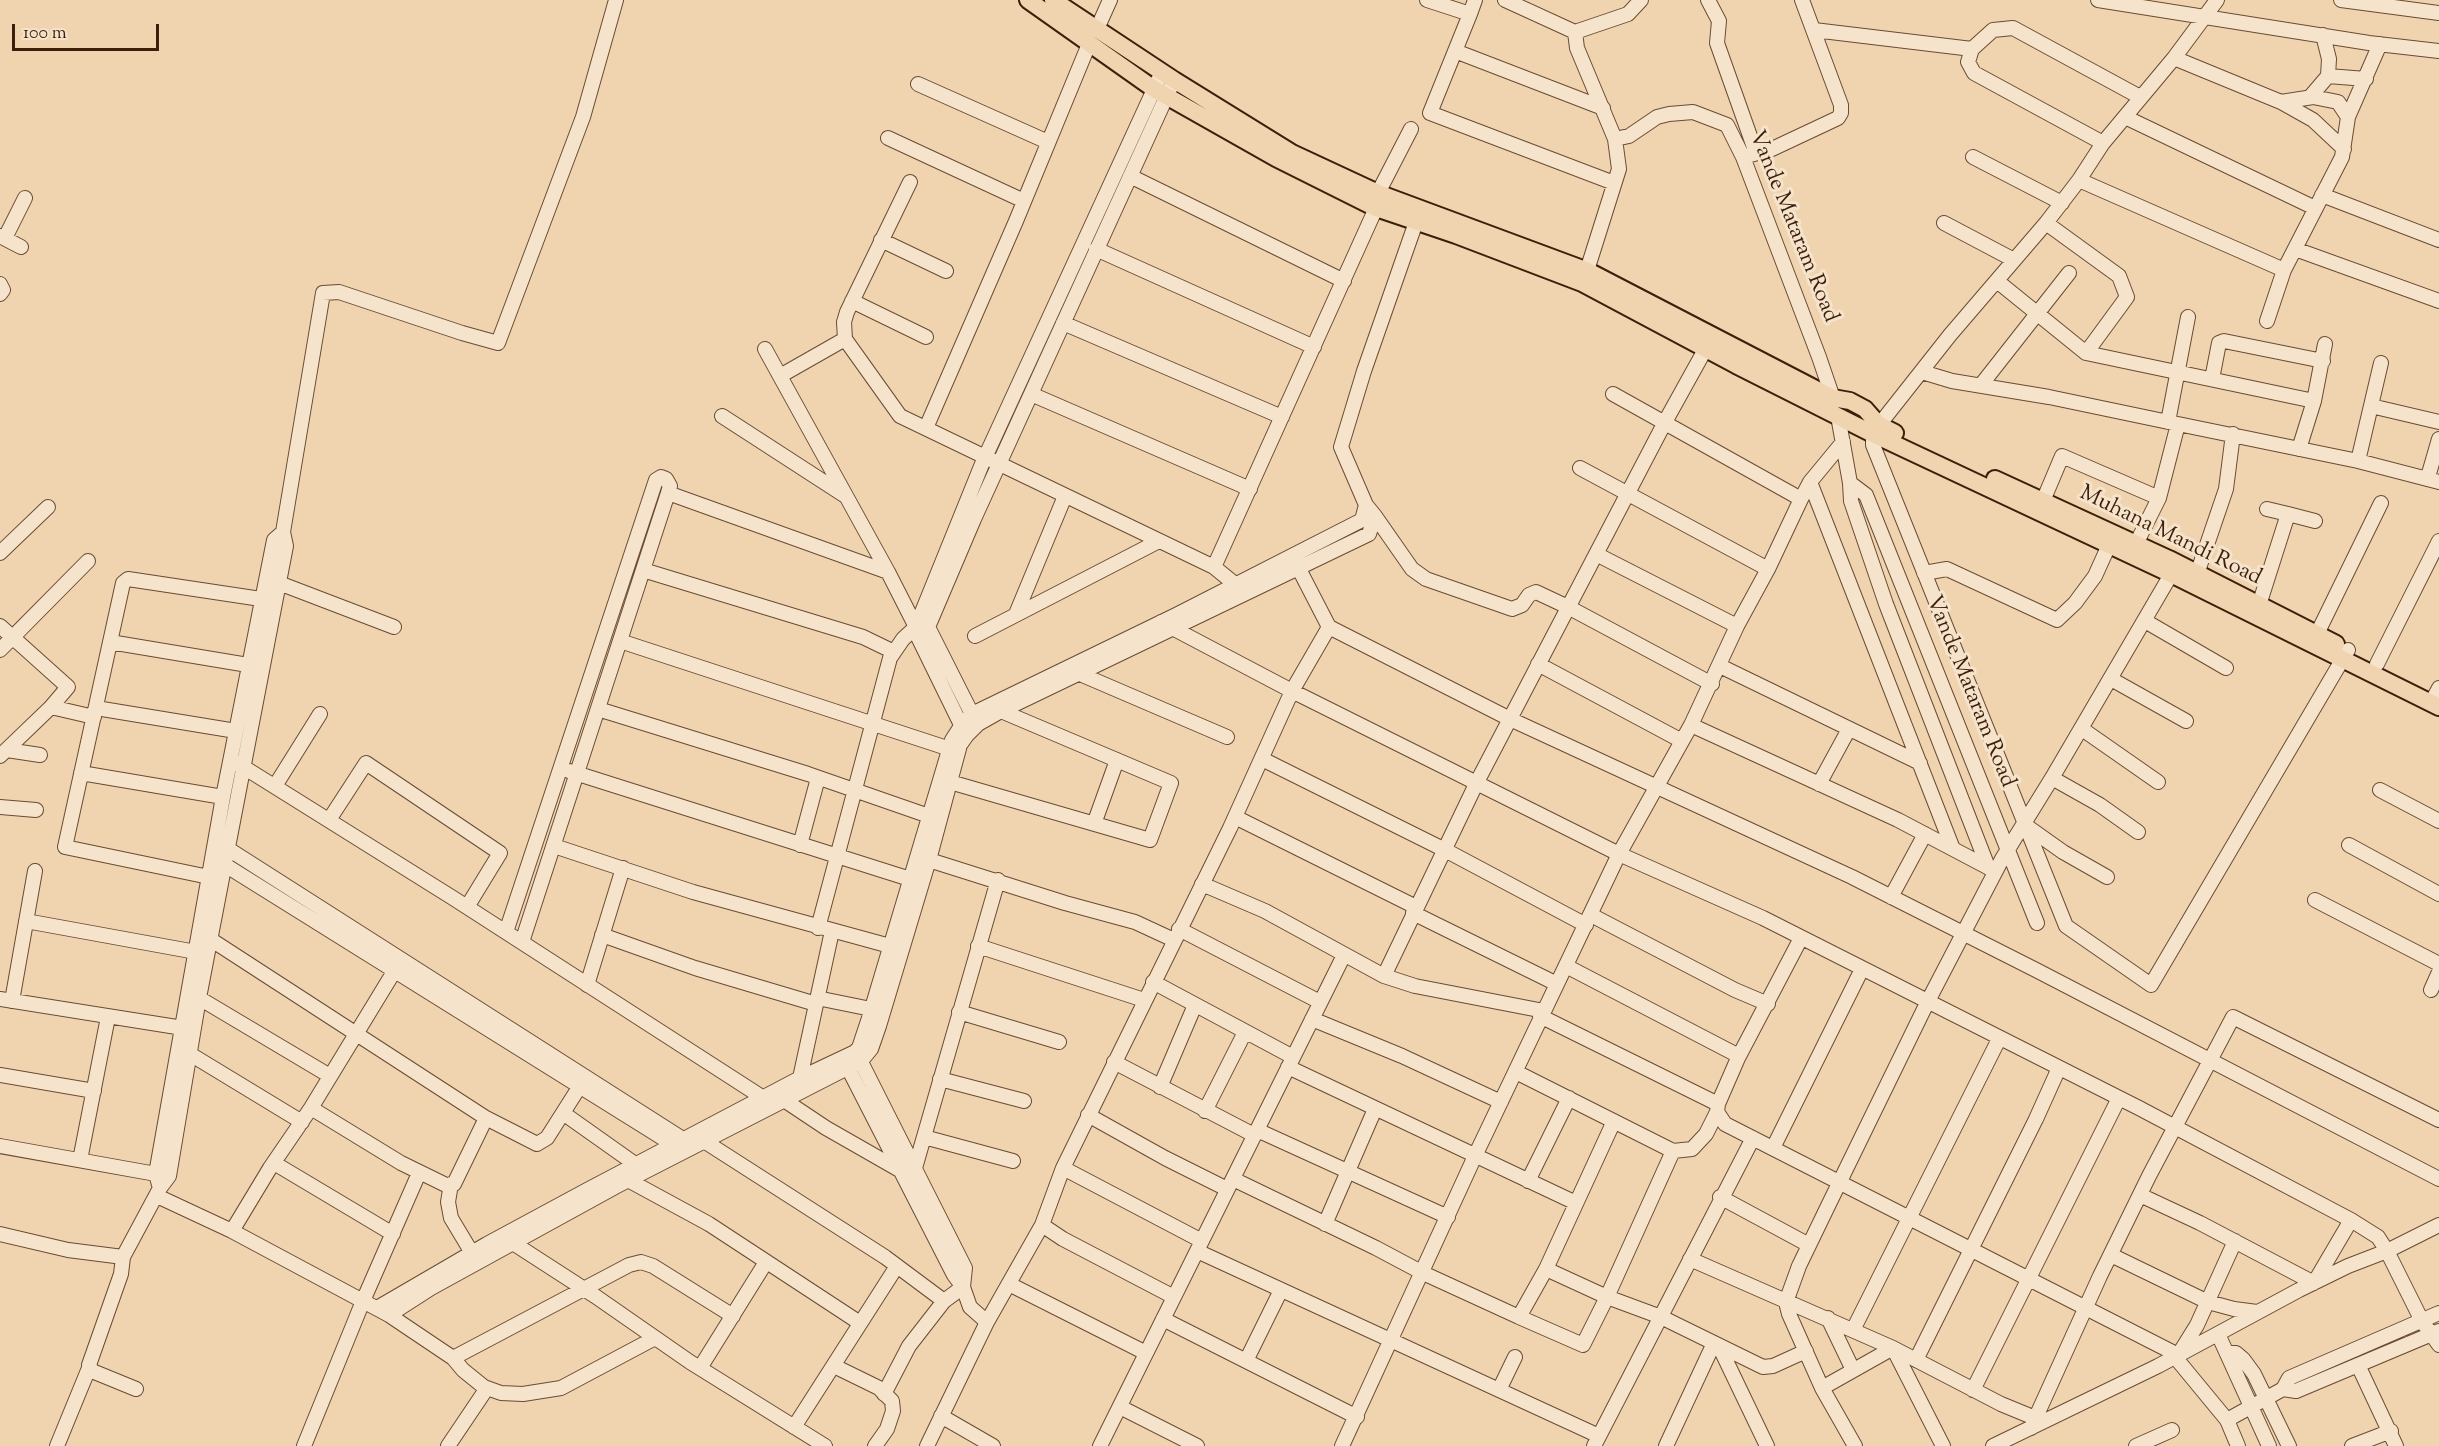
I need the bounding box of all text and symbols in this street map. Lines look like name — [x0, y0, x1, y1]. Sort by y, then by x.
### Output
scale bar — [15, 12, 162, 50]
text: 100 m — [23, 21, 67, 47]
street label: Vande Mataram Road — [1741, 127, 1843, 327]
street label: Muhana Mandi Road — [2075, 481, 2265, 593]
street label: Vande Mataram Road — [1918, 592, 2020, 792]

